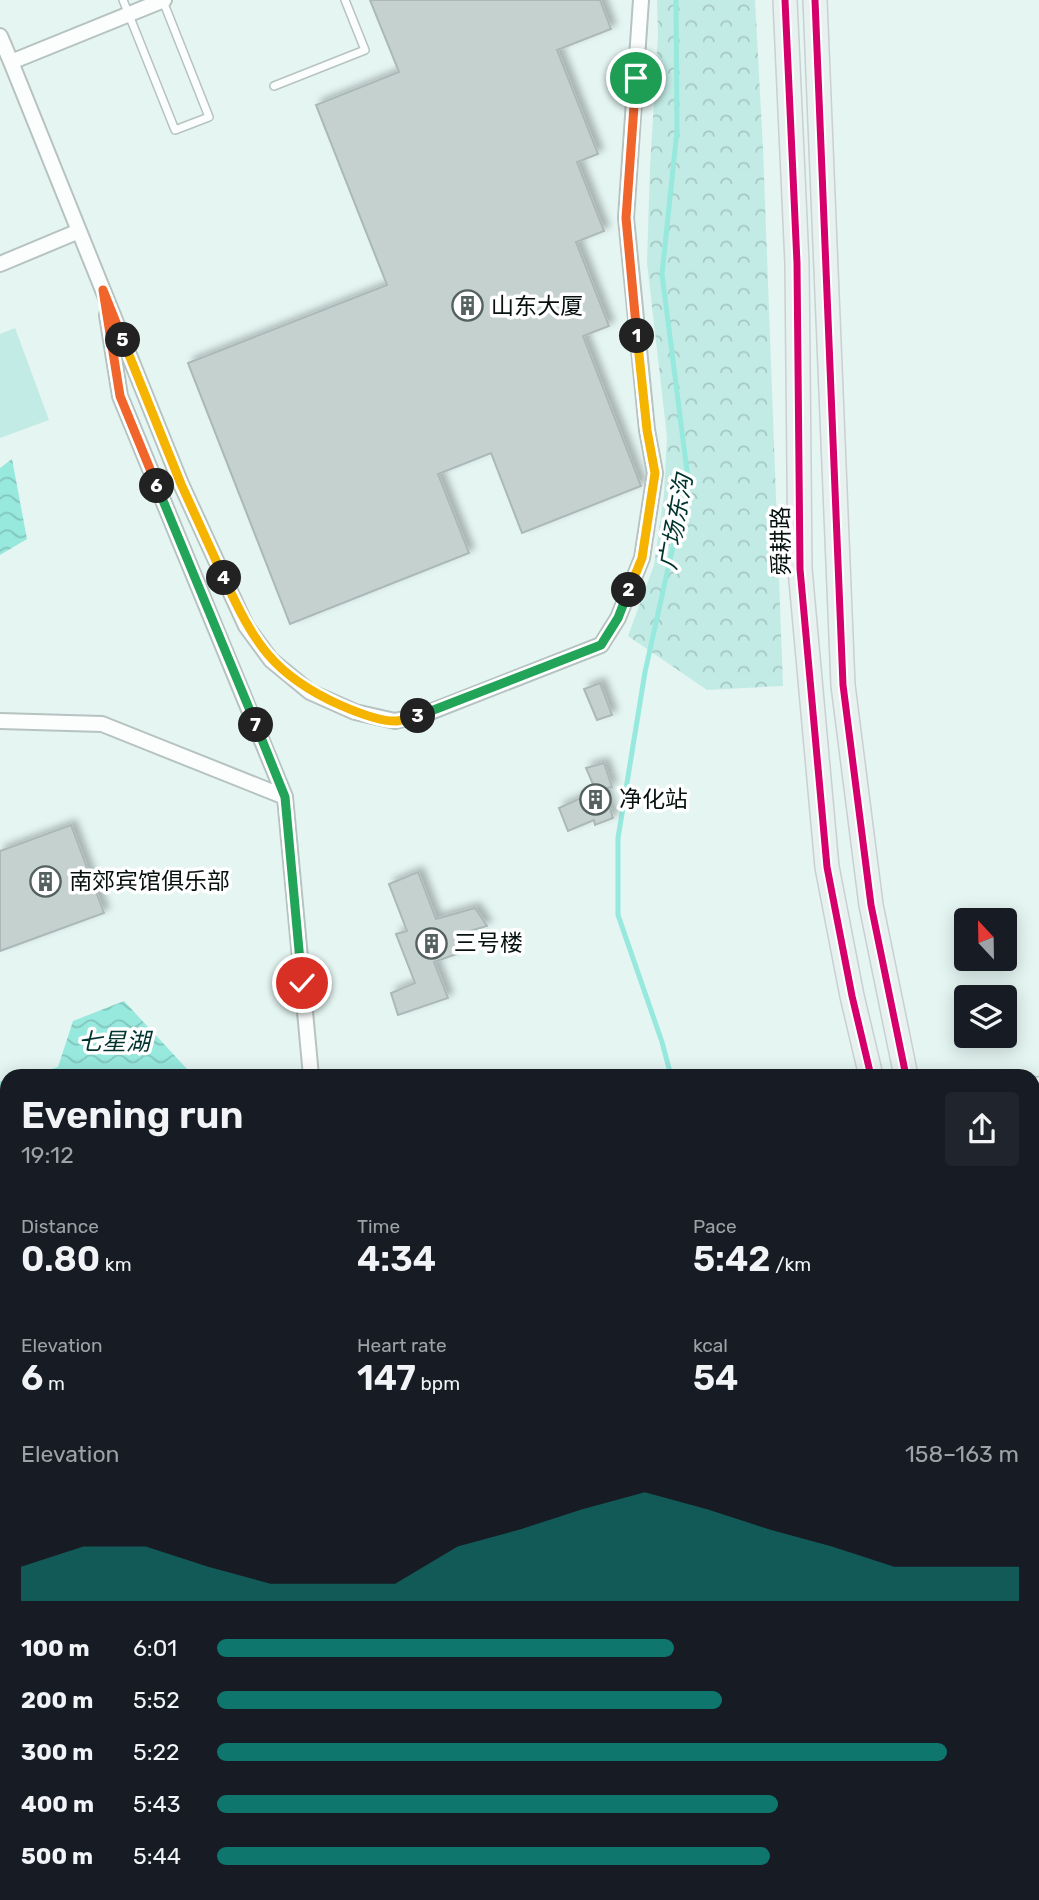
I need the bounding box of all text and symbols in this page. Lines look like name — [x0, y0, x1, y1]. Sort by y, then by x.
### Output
pin — [606, 48, 666, 108]
icon: arrive — [617, 59, 655, 97]
building icon: 山东大厦 — [451, 289, 485, 323]
place label: 山东大厦 — [491, 292, 583, 320]
pin: 1 — [620, 318, 654, 354]
pin: 5 — [106, 322, 140, 358]
text: 1 — [632, 324, 641, 347]
text: 5 — [116, 328, 129, 351]
pin: 6 — [140, 468, 174, 504]
water label: 广场东沟 — [654, 469, 699, 572]
text: 6 — [150, 474, 163, 497]
street label: 舜耕路 — [766, 506, 796, 576]
pin: 4 — [206, 560, 242, 596]
text: 4 — [217, 566, 230, 589]
pin: 2 — [612, 572, 646, 608]
text: 2 — [622, 578, 635, 601]
pin: 3 — [400, 698, 436, 734]
text: 3 — [411, 704, 424, 727]
pin: 7 — [238, 708, 274, 742]
text: 7 — [250, 713, 261, 736]
building icon: 净化站 — [579, 782, 613, 816]
place label: 净化站 — [619, 785, 688, 813]
building icon: 南郊宾馆俱乐部 — [29, 864, 63, 898]
place label: 南郊宾馆俱乐部 — [69, 867, 230, 895]
north arrow — [954, 908, 1017, 971]
map controls — [954, 908, 1017, 1048]
building icon: 三号楼 — [414, 926, 448, 960]
place label: 三号楼 — [454, 929, 523, 957]
pin — [272, 953, 332, 1013]
icon: check — [283, 964, 321, 1002]
button: layers — [954, 985, 1017, 1048]
water label: 七星湖 — [78, 1028, 154, 1056]
text: Evening run — [21, 1092, 244, 1138]
button: share — [945, 1092, 1019, 1166]
text: 19:12 — [21, 1141, 74, 1169]
text: Distance — [21, 1215, 99, 1238]
text: Time — [357, 1215, 400, 1238]
text: Pace — [693, 1215, 737, 1238]
text: 0.80 — [21, 1238, 100, 1280]
text: 4:34 — [357, 1238, 436, 1280]
text: 5:42 — [693, 1238, 771, 1280]
text: km — [100, 1253, 132, 1276]
text: /km — [771, 1253, 811, 1276]
text: Elevation — [21, 1334, 102, 1357]
text: Heart rate — [357, 1334, 447, 1357]
text: kcal — [693, 1334, 728, 1357]
text: 6 — [21, 1357, 43, 1399]
text: 147 — [357, 1357, 416, 1399]
text: 54 — [693, 1357, 738, 1399]
text: m — [43, 1372, 65, 1395]
text: bpm — [416, 1372, 460, 1395]
text: Elevation — [21, 1440, 120, 1468]
text: 158–163 m — [905, 1440, 1019, 1468]
text: 100 m — [21, 1634, 90, 1662]
text: 6:01 — [133, 1634, 177, 1662]
text: 200 m — [21, 1686, 93, 1714]
text: 5:52 — [133, 1686, 180, 1714]
text: 300 m — [21, 1738, 93, 1766]
text: 5:22 — [133, 1738, 180, 1766]
text: 400 m — [21, 1790, 94, 1818]
text: 5:43 — [133, 1790, 181, 1818]
text: 500 m — [21, 1842, 93, 1870]
text: 5:44 — [133, 1842, 181, 1870]

